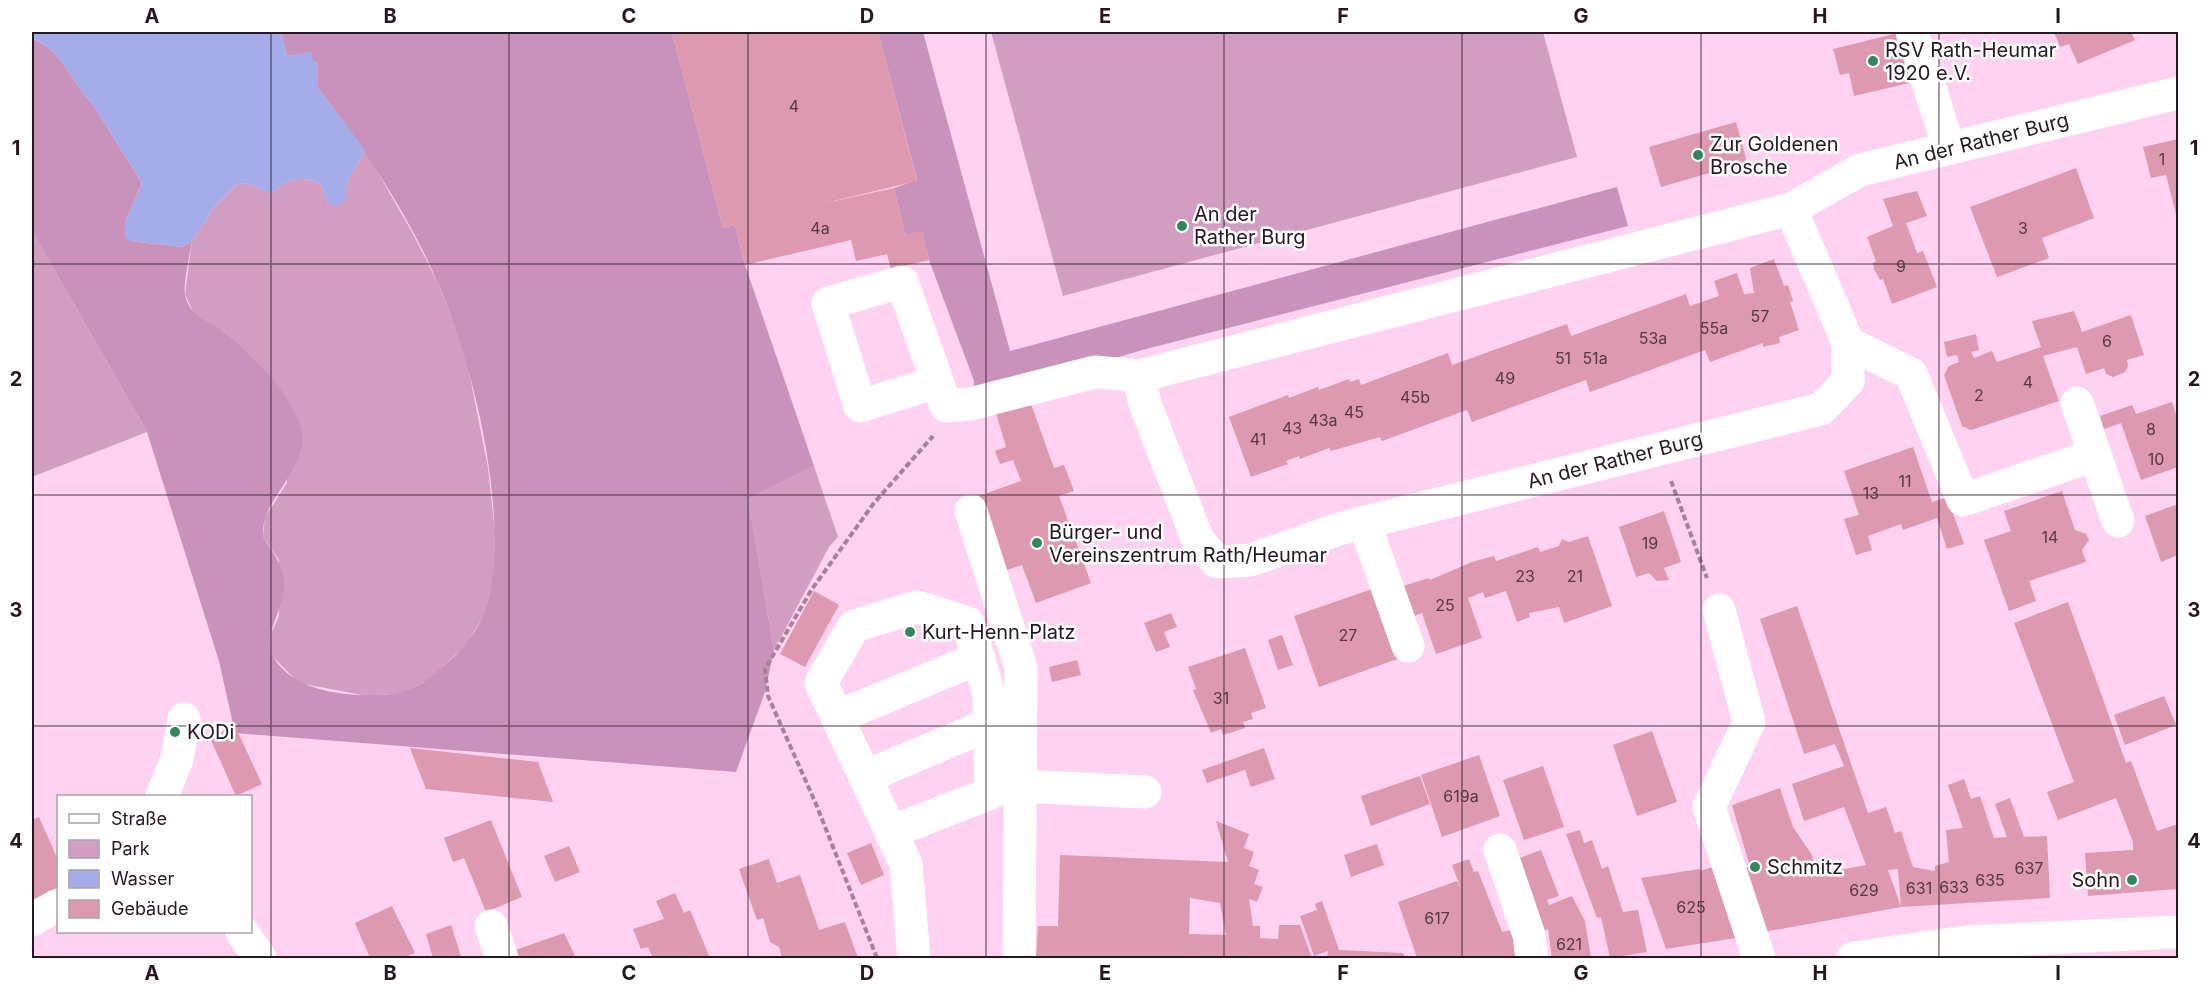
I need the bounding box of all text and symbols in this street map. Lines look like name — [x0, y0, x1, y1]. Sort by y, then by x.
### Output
text: A — [145, 4, 160, 28]
text: B — [383, 4, 397, 28]
text: C — [622, 4, 636, 28]
text: D — [860, 4, 874, 28]
text: E — [1099, 4, 1111, 28]
text: F — [1337, 4, 1349, 28]
text: G — [1573, 4, 1589, 28]
text: H — [1813, 4, 1827, 28]
text: I — [2055, 4, 2061, 28]
place label: RSV Rath-Heumar 1920 e.V. — [1885, 38, 2057, 85]
marker: RSV Rath-Heumar 1920 e.V. — [1866, 54, 1880, 68]
house number: 4 — [789, 96, 799, 116]
street label: An der Rather Burg — [1891, 108, 2071, 174]
place label: Zur Goldenen Brosche — [1710, 132, 1839, 179]
text: 1 — [12, 136, 20, 160]
text: 1 — [2190, 136, 2198, 160]
marker: Zur Goldenen Brosche — [1691, 148, 1705, 162]
house number: 1 — [2159, 149, 2165, 169]
place label: An der Rather Burg — [1194, 202, 1306, 249]
house number: 4a — [810, 218, 830, 238]
house number: 3 — [2018, 218, 2028, 238]
marker: An der Rather Burg — [1175, 219, 1189, 233]
house number: 9 — [1896, 256, 1906, 276]
house number: 57 — [1751, 306, 1769, 326]
house number: 55a — [1700, 318, 1728, 338]
house number: 53a — [1639, 328, 1667, 348]
house number: 6 — [2102, 331, 2112, 351]
house number: 51 — [1555, 348, 1571, 368]
house number: 51a — [1582, 348, 1608, 368]
text: 2 — [10, 367, 22, 391]
text: 2 — [2188, 367, 2200, 391]
house number: 49 — [1495, 368, 1515, 388]
house number: 4 — [2023, 372, 2033, 392]
house number: 2 — [1974, 385, 1984, 405]
house number: 45b — [1400, 387, 1430, 407]
house number: 45 — [1344, 402, 1364, 422]
house number: 43a — [1308, 410, 1338, 430]
house number: 43 — [1282, 418, 1302, 438]
house number: 8 — [2146, 419, 2156, 439]
street label: An der Rather Burg — [1525, 427, 1705, 493]
house number: 41 — [1250, 429, 1266, 449]
house number: 10 — [2148, 449, 2164, 469]
house number: 11 — [1898, 471, 1912, 491]
house number: 13 — [1863, 483, 1879, 503]
place label: Bürger- und Vereinszentrum Rath/Heumar — [1049, 520, 1327, 567]
house number: 14 — [2042, 527, 2058, 547]
house number: 19 — [1642, 533, 1658, 553]
marker: Bürger- und Vereinszentrum Rath/Heumar — [1030, 536, 1044, 550]
house number: 23 — [1515, 566, 1535, 586]
house number: 21 — [1567, 566, 1583, 586]
house number: 25 — [1435, 595, 1455, 615]
text: 3 — [10, 598, 22, 622]
text: 3 — [2188, 598, 2200, 622]
place label: Kurt-Henn-Platz — [922, 620, 1076, 644]
marker: Kurt-Henn-Platz — [903, 625, 917, 639]
house number: 27 — [1339, 625, 1357, 645]
house number: 31 — [1213, 688, 1229, 708]
place label: KODi — [187, 720, 234, 744]
marker: KODi — [168, 725, 182, 739]
house number: 619a — [1443, 786, 1479, 806]
legend — [57, 795, 252, 933]
text: Straße — [111, 808, 167, 829]
text: 4 — [9, 829, 23, 853]
text: 4 — [2187, 829, 2201, 853]
text: Park — [111, 838, 150, 859]
place label: Schmitz — [1767, 855, 1843, 879]
house number: 637 — [2015, 858, 2043, 878]
marker: Schmitz — [1748, 860, 1762, 874]
text: Wasser — [111, 868, 174, 889]
place label: Sohn — [2072, 868, 2120, 892]
house number: 635 — [1975, 870, 2005, 890]
marker: Sohn — [2125, 873, 2139, 887]
house number: 633 — [1939, 877, 1969, 897]
house number: 631 — [1906, 878, 1932, 898]
house number: 629 — [1849, 880, 1879, 900]
house number: 625 — [1676, 897, 1706, 917]
text: Gebäude — [111, 898, 188, 919]
house number: 617 — [1424, 908, 1450, 928]
house number: 621 — [1556, 934, 1582, 954]
text: A — [145, 961, 160, 985]
text: B — [383, 961, 397, 985]
text: C — [622, 961, 636, 985]
text: D — [860, 961, 874, 985]
text: E — [1099, 961, 1111, 985]
text: F — [1337, 961, 1349, 985]
text: G — [1573, 961, 1589, 985]
text: H — [1813, 961, 1827, 985]
text: I — [2055, 961, 2061, 985]

